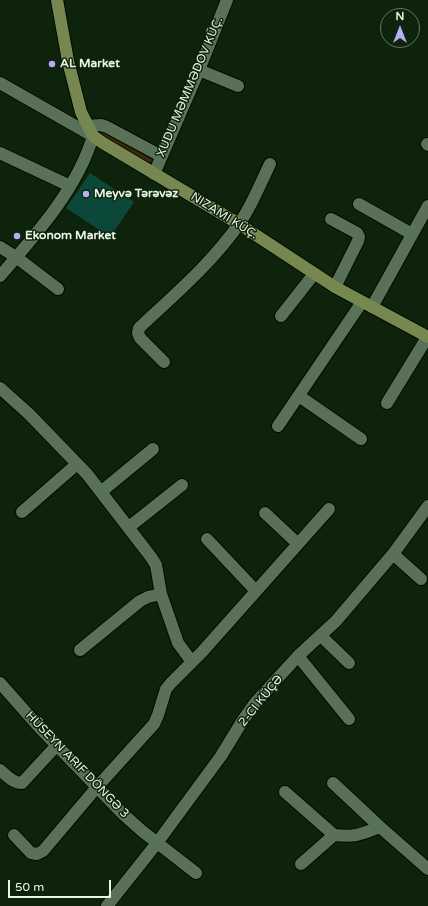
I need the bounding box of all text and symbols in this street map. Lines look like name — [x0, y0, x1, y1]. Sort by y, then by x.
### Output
north arrow — [380, 8, 420, 48]
text: N — [396, 10, 404, 23]
street label: XUDU MƏMMƏDOV KÜÇ. — [154, 15, 226, 159]
place label: AL Market — [60, 57, 120, 71]
marker: AL Market — [47, 59, 57, 69]
place label: Meyvə Tərəvəz — [94, 187, 178, 201]
marker: Meyvə Tərəvəz — [81, 189, 91, 199]
street label: NIZAMI KÜÇ. — [188, 190, 260, 242]
place label: Ekonom Market — [25, 229, 116, 243]
marker: Ekonom Market — [12, 231, 22, 241]
street label: 2-CI KÜÇƏ — [236, 672, 286, 730]
street label: HÜSEYN ARIF DÖNGƏ 3 — [22, 709, 132, 821]
scale bar — [10, 872, 113, 898]
text: 50 m — [15, 880, 44, 894]

